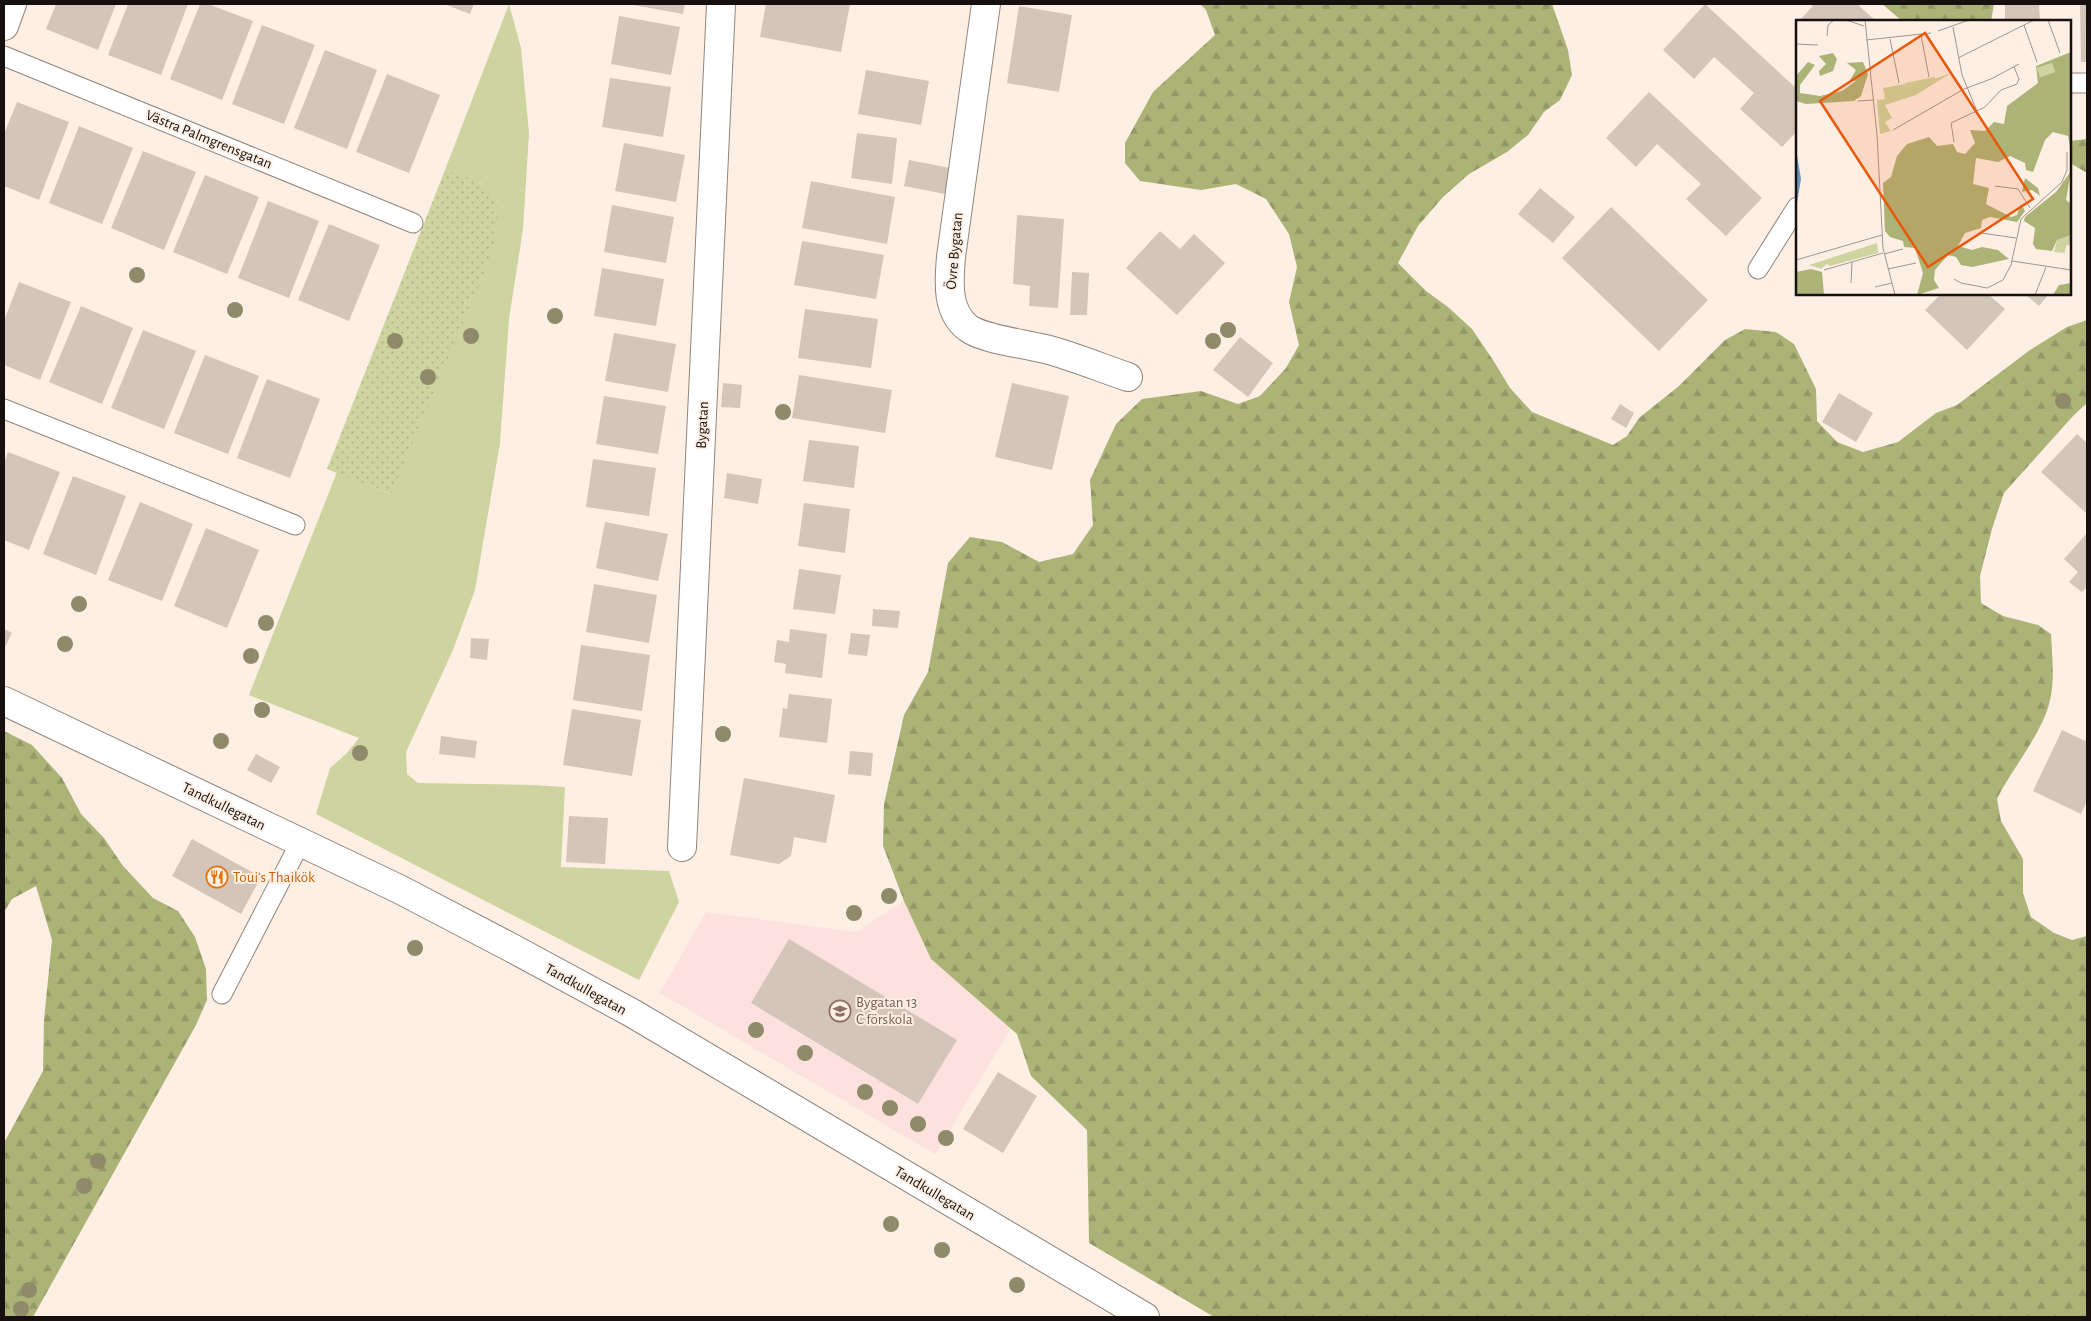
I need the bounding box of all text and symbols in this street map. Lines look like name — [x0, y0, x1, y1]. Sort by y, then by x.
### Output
inset map — [1796, 20, 2071, 295]
street label: Västra Palmgrensgatan — [144, 107, 274, 172]
street label: Övre Bygatan — [942, 212, 965, 290]
street label: Bygatan — [694, 401, 711, 449]
street label: Tandkullegatan — [180, 780, 268, 833]
restaurant icon: Toui's Thaikök — [205, 865, 229, 889]
place label: Toui's Thaikök — [233, 870, 315, 885]
street label: Tandkullegatan — [542, 961, 629, 1018]
place label: Bygatan 13 C förskola — [856, 995, 917, 1027]
school or university icon: Bygatan 13 C förskola — [828, 999, 852, 1023]
street label: Tandkullegatan — [892, 1164, 977, 1223]

